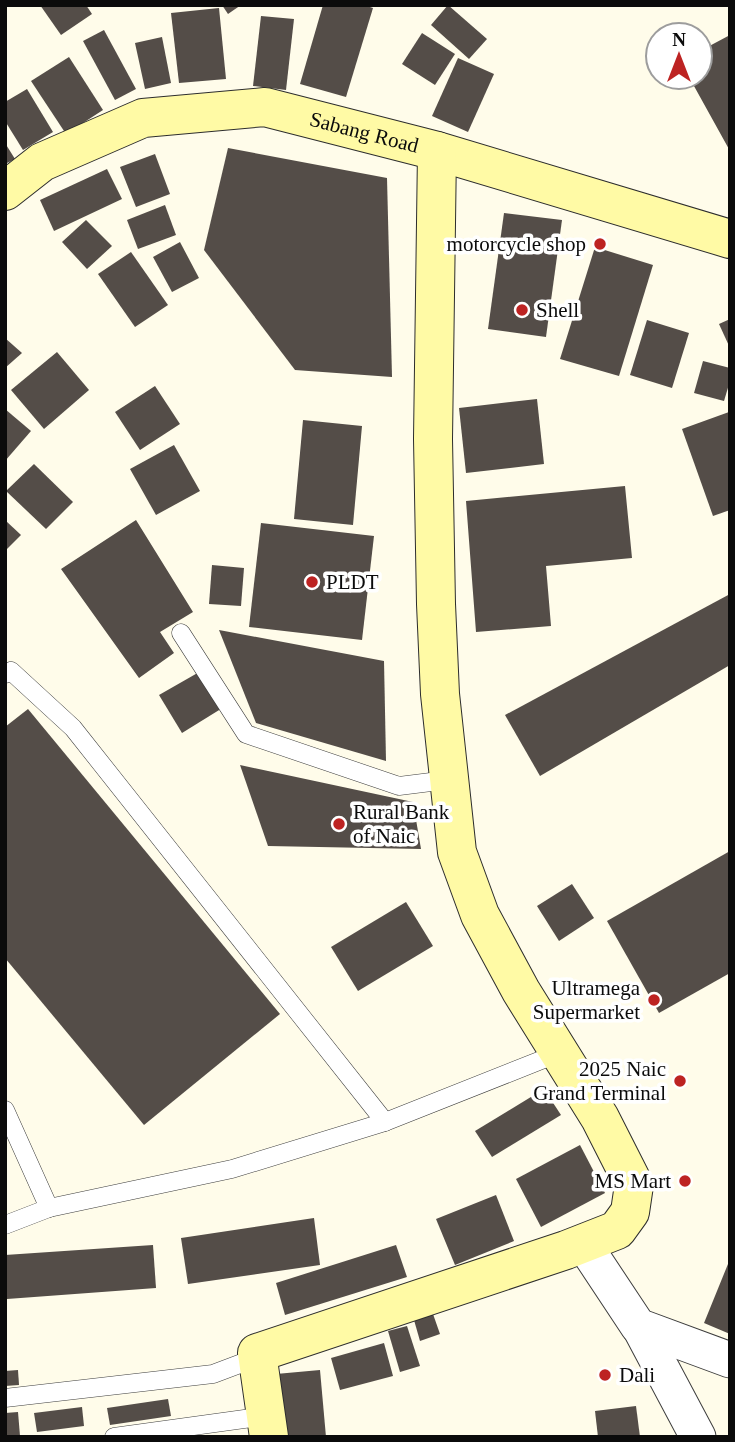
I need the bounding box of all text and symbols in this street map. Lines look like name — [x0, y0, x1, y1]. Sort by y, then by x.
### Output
north arrow — [644, 21, 714, 91]
text: N — [672, 29, 686, 50]
street label: Sabang Road — [307, 107, 422, 158]
place label: motorcycle shop — [447, 232, 586, 256]
marker: motorcycle shop — [592, 236, 608, 252]
place label: Shell — [536, 298, 579, 322]
marker: Shell — [514, 302, 530, 318]
place label: PLDT — [326, 570, 379, 594]
marker: PLDT — [304, 574, 320, 590]
place label: Rural Bank of Naic — [353, 800, 450, 848]
marker: Rural Bank of Naic — [331, 816, 347, 832]
place label: Ultramega Supermarket — [533, 976, 641, 1024]
marker: Ultramega Supermarket — [646, 992, 662, 1008]
place label: 2025 Naic Grand Terminal — [533, 1057, 666, 1105]
marker: 2025 Naic Grand Terminal — [672, 1073, 688, 1089]
place label: MS Mart — [595, 1169, 671, 1193]
marker: MS Mart — [677, 1173, 693, 1189]
place label: Dali — [619, 1363, 655, 1387]
marker: Dali — [597, 1367, 613, 1383]

